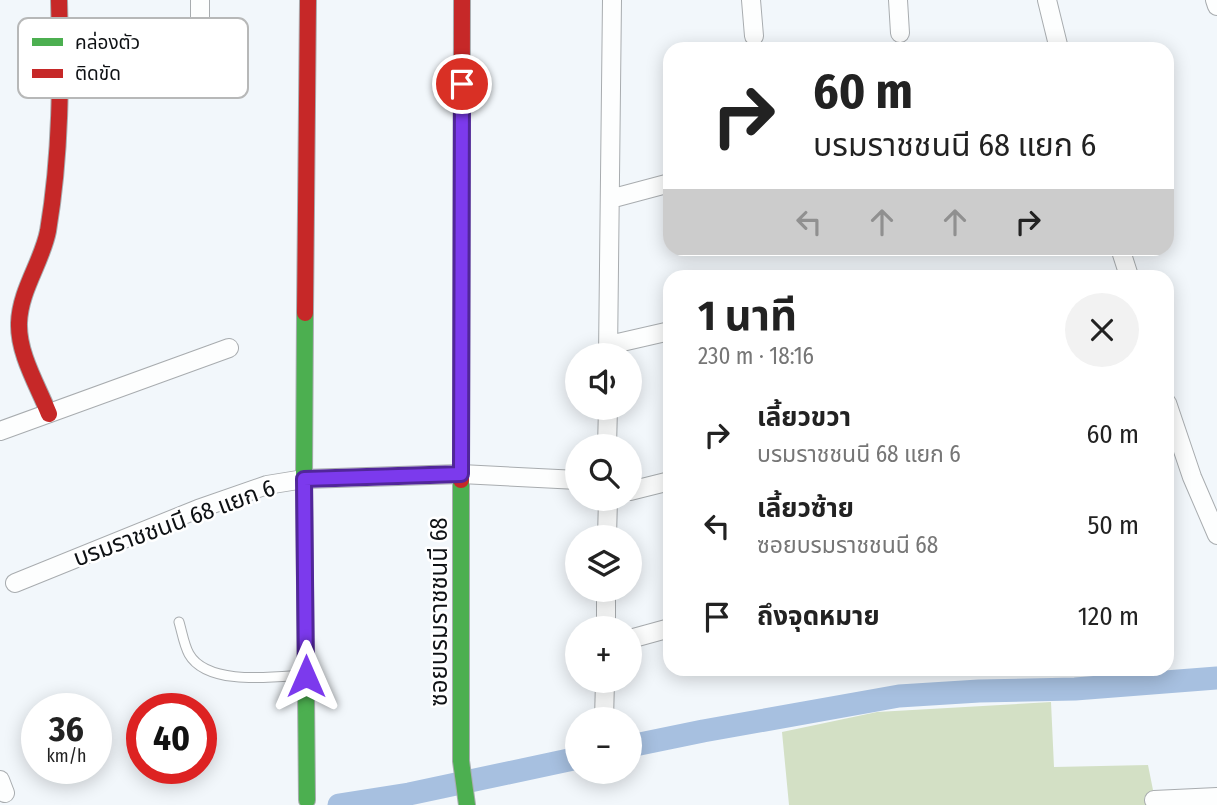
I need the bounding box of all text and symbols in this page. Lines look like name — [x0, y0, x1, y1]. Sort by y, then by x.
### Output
legend — [18, 18, 248, 98]
text: คล่องตัว — [75, 31, 140, 54]
pin — [432, 54, 492, 114]
text: ติดขัด — [75, 62, 121, 85]
text: 60 m — [813, 62, 913, 121]
icon: arrive — [443, 65, 481, 103]
icon: right — [698, 70, 789, 161]
text: บรมราชชนนี 68 แยก 6 — [813, 126, 1096, 164]
icon: left — [790, 203, 828, 241]
icon: ahead — [863, 203, 901, 241]
icon: ahead — [936, 203, 974, 241]
icon: right — [1009, 203, 1047, 241]
text: 1 นาที — [698, 291, 797, 341]
button: close — [1065, 293, 1139, 367]
text: 230 m · 18:16 — [698, 342, 814, 370]
map controls — [565, 343, 642, 784]
button: sound — [565, 343, 642, 420]
text: เลี้ยวขวา — [757, 402, 851, 433]
icon: right — [698, 416, 736, 454]
text: 60 m — [1086, 419, 1139, 450]
button: search — [565, 434, 642, 511]
text: บรมราชชนนี 68 แยก 6 — [757, 440, 961, 468]
street label: บรมราชชนนี 68 แยก 6 — [69, 473, 279, 573]
text: เลี้ยวซ้าย — [757, 493, 854, 524]
icon: left — [698, 507, 736, 545]
text: 50 m — [1087, 510, 1139, 541]
street label: ซอยบรมราชชนนี 68 — [425, 517, 453, 707]
button: layers — [565, 525, 642, 602]
text: ซอยบรมราชชนนี 68 — [757, 531, 938, 559]
icon: arrive — [698, 598, 736, 636]
text: ถึงจุดหมาย — [757, 601, 880, 632]
text: 120 m — [1078, 601, 1139, 632]
button: + — [565, 616, 642, 693]
position arrow — [269, 639, 343, 713]
speed limit sign: 40 — [126, 693, 217, 784]
button: − — [565, 707, 642, 784]
text: 36 — [49, 708, 84, 750]
text: km/h — [46, 745, 87, 767]

